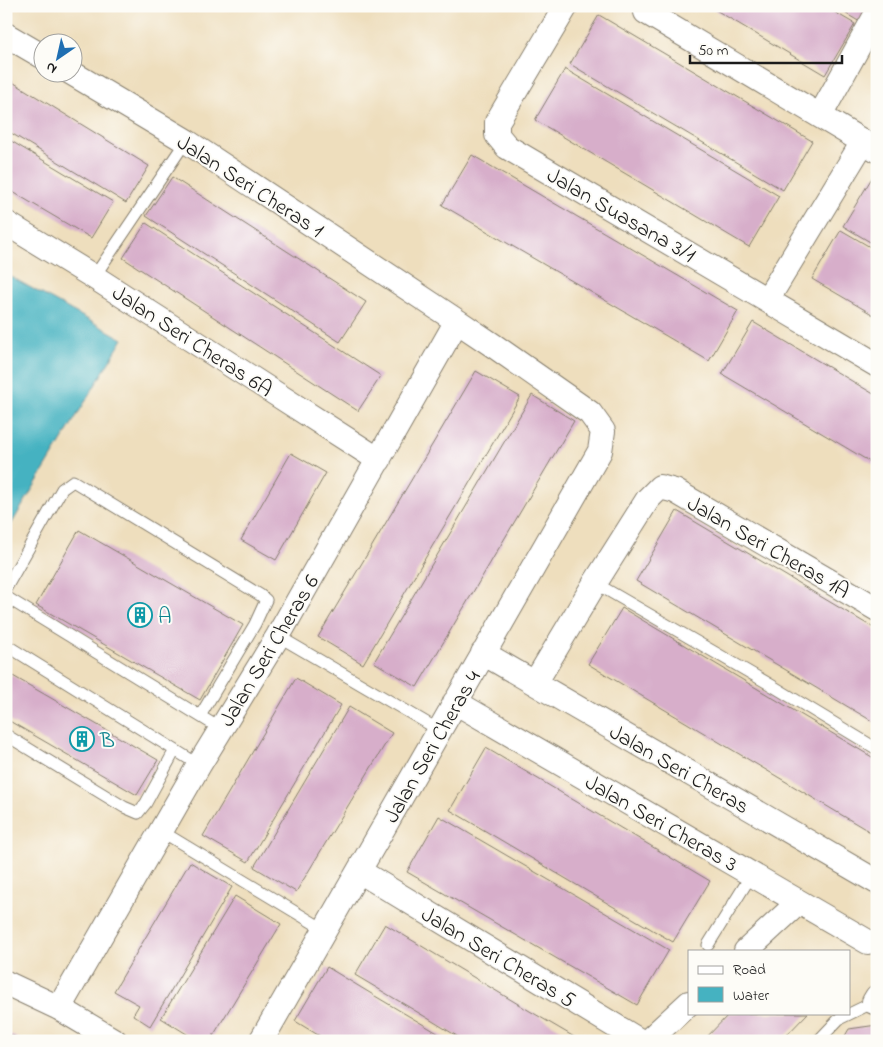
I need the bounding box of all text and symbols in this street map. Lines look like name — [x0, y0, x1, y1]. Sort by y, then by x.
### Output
north arrow — [32, 32, 82, 82]
scale bar — [690, 32, 843, 64]
text: 50 m — [698, 40, 729, 62]
text: N — [42, 56, 61, 79]
street label: Jalan Seri Cheras 1 — [170, 128, 329, 247]
street label: Jalan Suasana 3/1 — [540, 161, 701, 272]
street label: Jalan Seri Cheras 6A — [105, 278, 278, 407]
street label: Jalan Seri Cheras 1A — [680, 489, 855, 608]
street label: Jalan Seri Cheras 6 — [212, 569, 329, 734]
building icon: A — [127, 602, 153, 628]
place label: A — [158, 602, 172, 634]
street label: Jalan Seri Cheras 4 — [377, 665, 490, 830]
street label: Jalan Seri Cheras — [602, 717, 755, 824]
building icon: B — [69, 726, 95, 752]
place label: B — [99, 726, 115, 758]
street label: Jalan Seri Cheras 3 — [578, 768, 743, 881]
street label: Jalan Seri Cheras 5 — [414, 900, 581, 1017]
legend — [688, 950, 850, 1014]
text: Road — [733, 959, 766, 981]
text: Water — [733, 985, 769, 1007]

